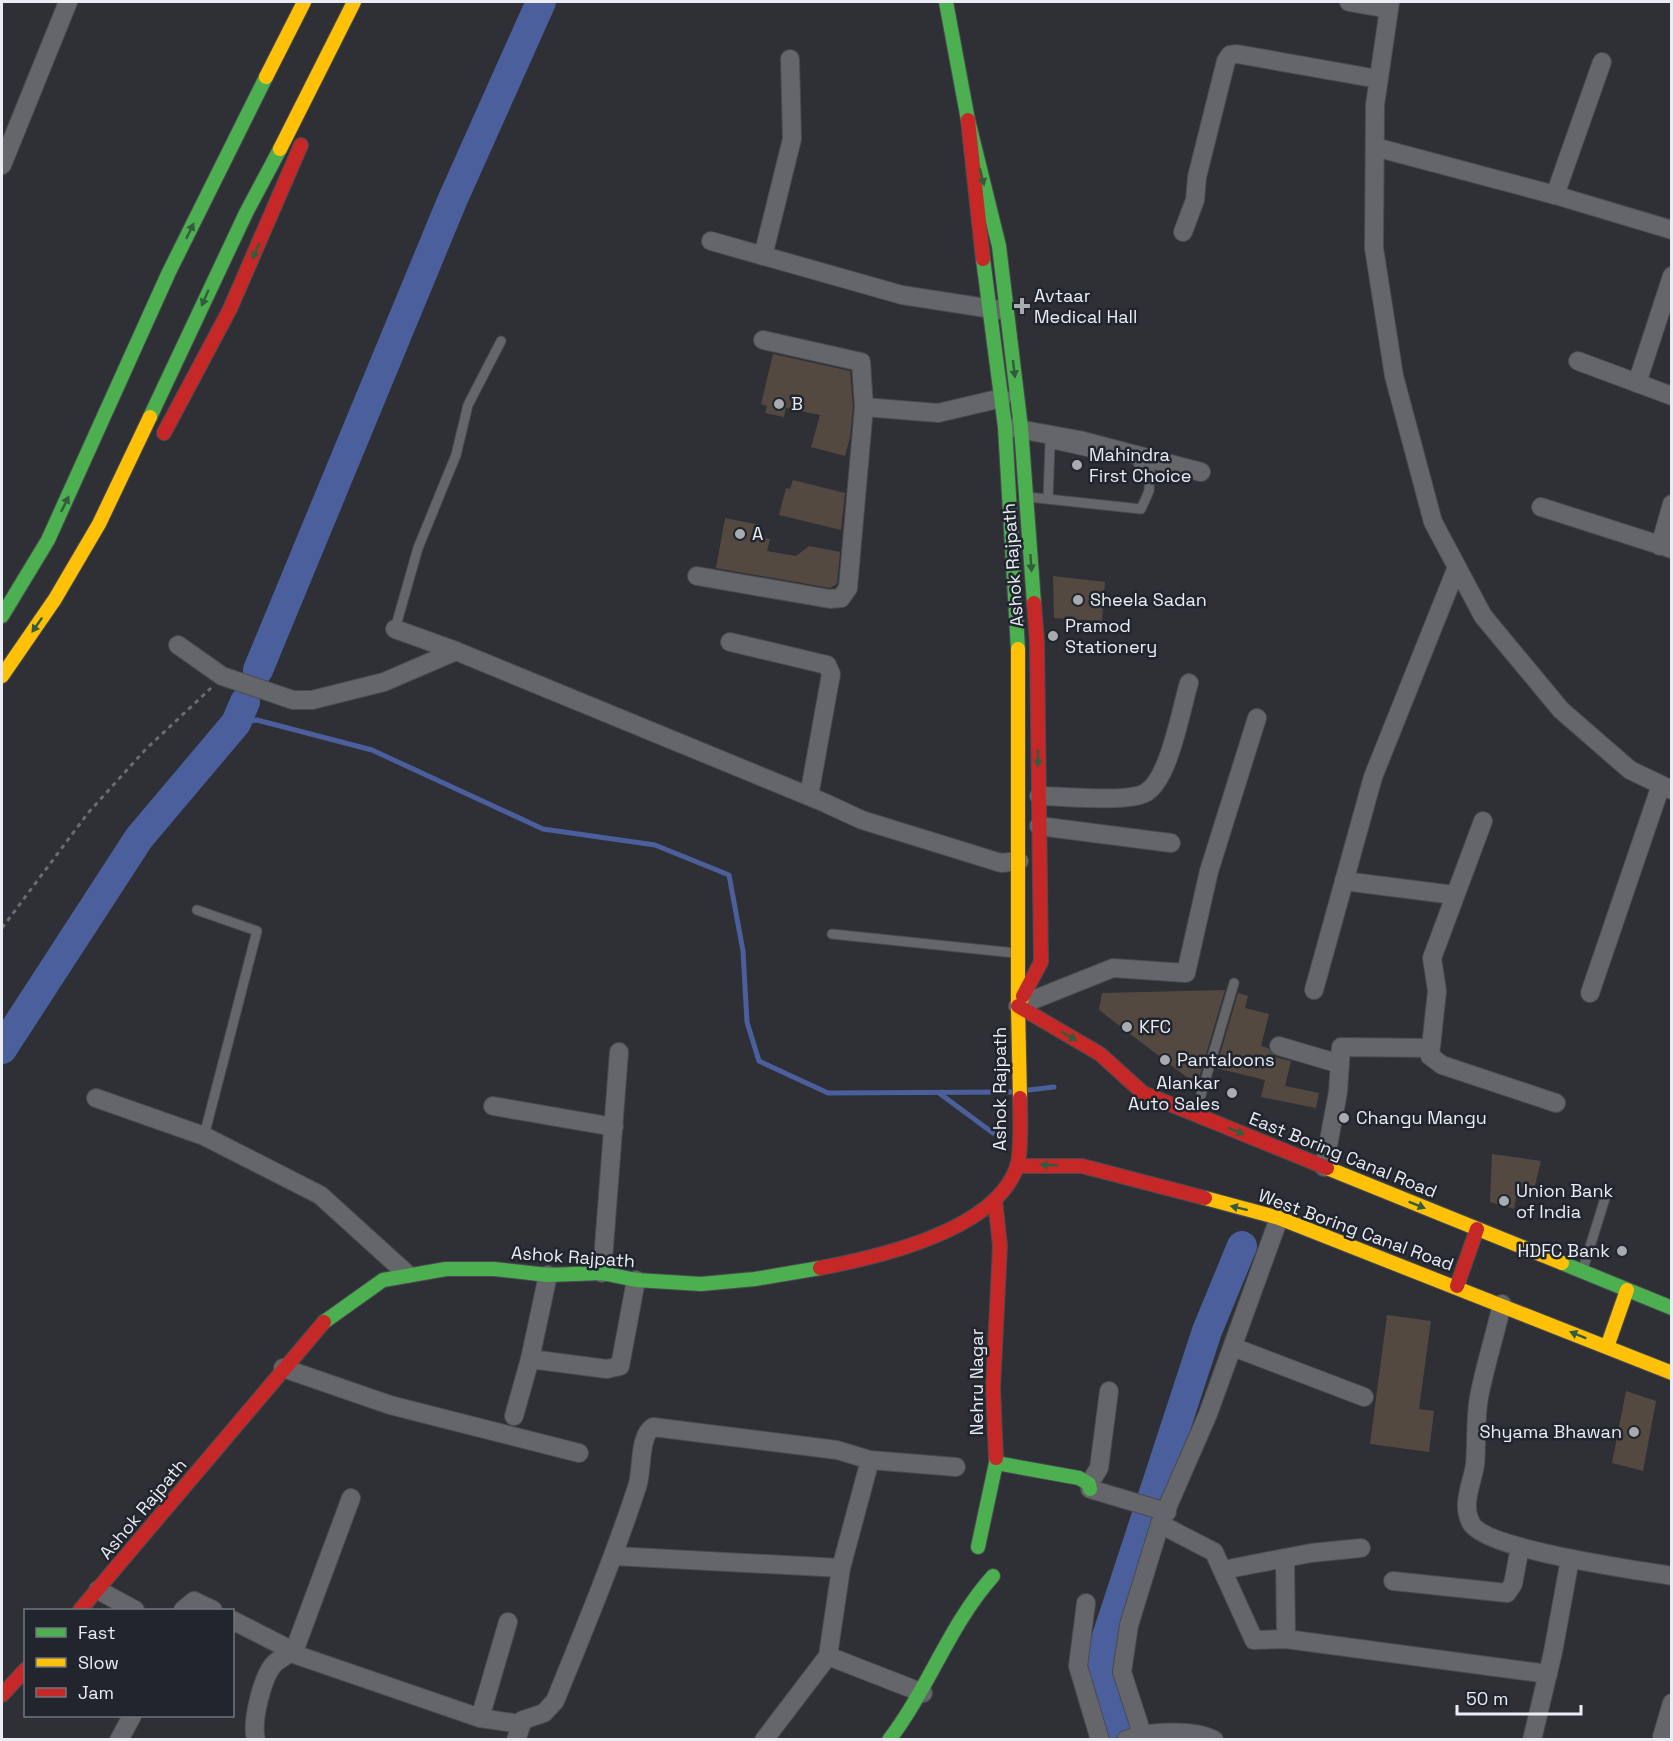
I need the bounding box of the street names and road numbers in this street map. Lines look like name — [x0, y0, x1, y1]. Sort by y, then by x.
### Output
street label: Ashok Rajpath — [997, 502, 1028, 628]
street label: Ashok Rajpath — [988, 1027, 1011, 1151]
street label: East Boring Canal Road — [1246, 1106, 1440, 1203]
street label: West Boring Canal Road — [1255, 1183, 1457, 1276]
street label: Ashok Rajpath — [510, 1241, 636, 1272]
street label: Nehru Nagar — [965, 1328, 988, 1435]
street label: Ashok Rajpath — [94, 1454, 191, 1564]

